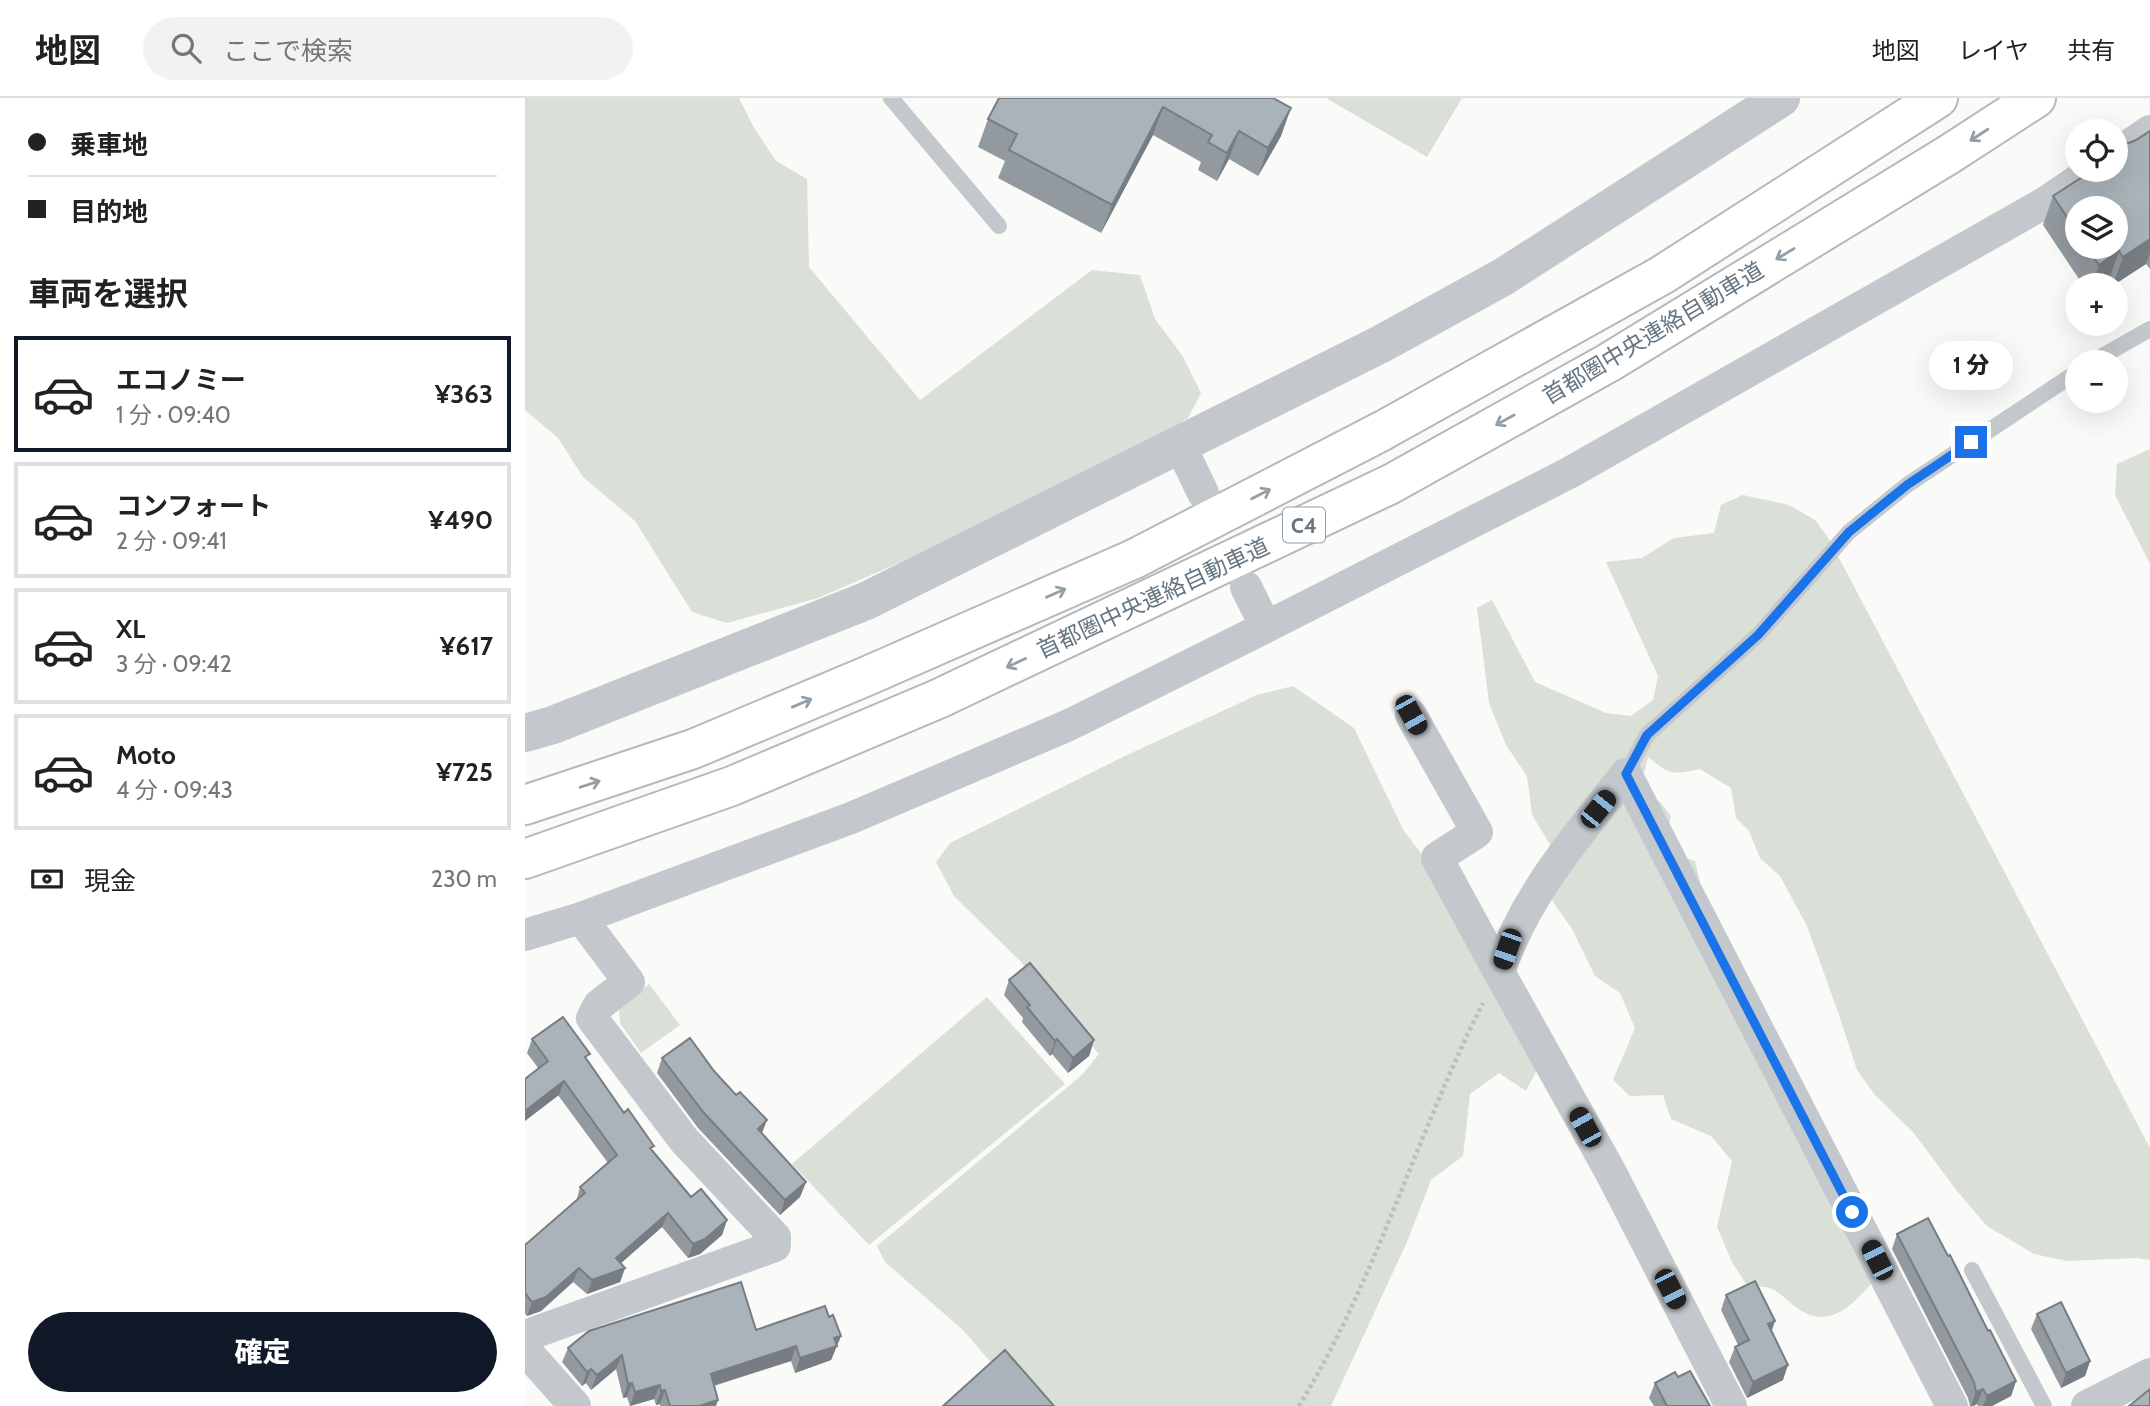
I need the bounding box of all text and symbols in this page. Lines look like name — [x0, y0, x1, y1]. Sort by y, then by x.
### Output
search box — [143, 17, 633, 80]
icon: search — [167, 29, 205, 67]
text: 地図 — [35, 30, 101, 70]
text: ここで検索 — [223, 35, 353, 67]
text: 地図 — [1872, 36, 1920, 65]
text: レイヤ — [1958, 36, 2029, 65]
text: 共有 — [2067, 36, 2115, 65]
map controls — [2065, 119, 2128, 413]
button: locate — [2065, 119, 2128, 182]
one-way arrow — [1969, 128, 1989, 142]
text: 乗車地 — [70, 129, 148, 161]
text: 目的地 — [70, 196, 148, 228]
button: layers — [2065, 196, 2128, 259]
one-way arrow — [1776, 248, 1796, 262]
street label: 首都圏中央連絡自動車道 — [1537, 256, 1769, 410]
button: + — [2065, 273, 2128, 336]
text: 車両を選択 — [28, 274, 188, 313]
callout: 1 分 — [1929, 341, 2013, 390]
button: − — [2065, 350, 2128, 413]
text: 1 分 — [1953, 351, 1989, 379]
icon: car — [32, 363, 95, 426]
text: エコノミー — [116, 364, 246, 396]
text: ¥363 — [435, 378, 493, 410]
text: 1 分 · 09:40 — [116, 401, 231, 429]
one-way arrow — [1495, 414, 1516, 427]
route end — [1955, 426, 1987, 458]
one-way arrow — [1250, 486, 1270, 500]
icon: car — [32, 489, 95, 552]
text: コンフォート — [116, 490, 271, 522]
text: ¥490 — [428, 504, 493, 536]
road number: C4 — [1283, 508, 1325, 542]
text: 2 分 · 09:41 — [116, 527, 227, 555]
street label: 首都圏中央連絡自動車道 — [1032, 532, 1274, 664]
one-way arrow — [1045, 586, 1066, 599]
text: XL — [116, 613, 145, 645]
icon: car — [32, 615, 95, 678]
text: ¥617 — [440, 630, 493, 662]
text: 3 分 · 09:42 — [116, 650, 232, 678]
one-way arrow — [1006, 656, 1027, 670]
car — [1392, 692, 1431, 738]
one-way arrow — [791, 696, 813, 709]
text: Moto — [116, 739, 176, 771]
icon: car — [32, 741, 95, 804]
text: ¥725 — [436, 756, 493, 788]
text: 4 分 · 09:43 — [116, 776, 233, 804]
one-way arrow — [578, 776, 600, 789]
car — [1577, 786, 1620, 832]
icon: cash — [28, 860, 66, 898]
text: 現金 — [84, 865, 136, 897]
text: 230 m — [431, 865, 497, 893]
car — [1491, 926, 1524, 972]
car — [1566, 1104, 1605, 1150]
route start — [1836, 1196, 1868, 1228]
car — [1859, 1237, 1896, 1283]
car — [1652, 1266, 1689, 1312]
button: 確定 — [28, 1312, 497, 1392]

